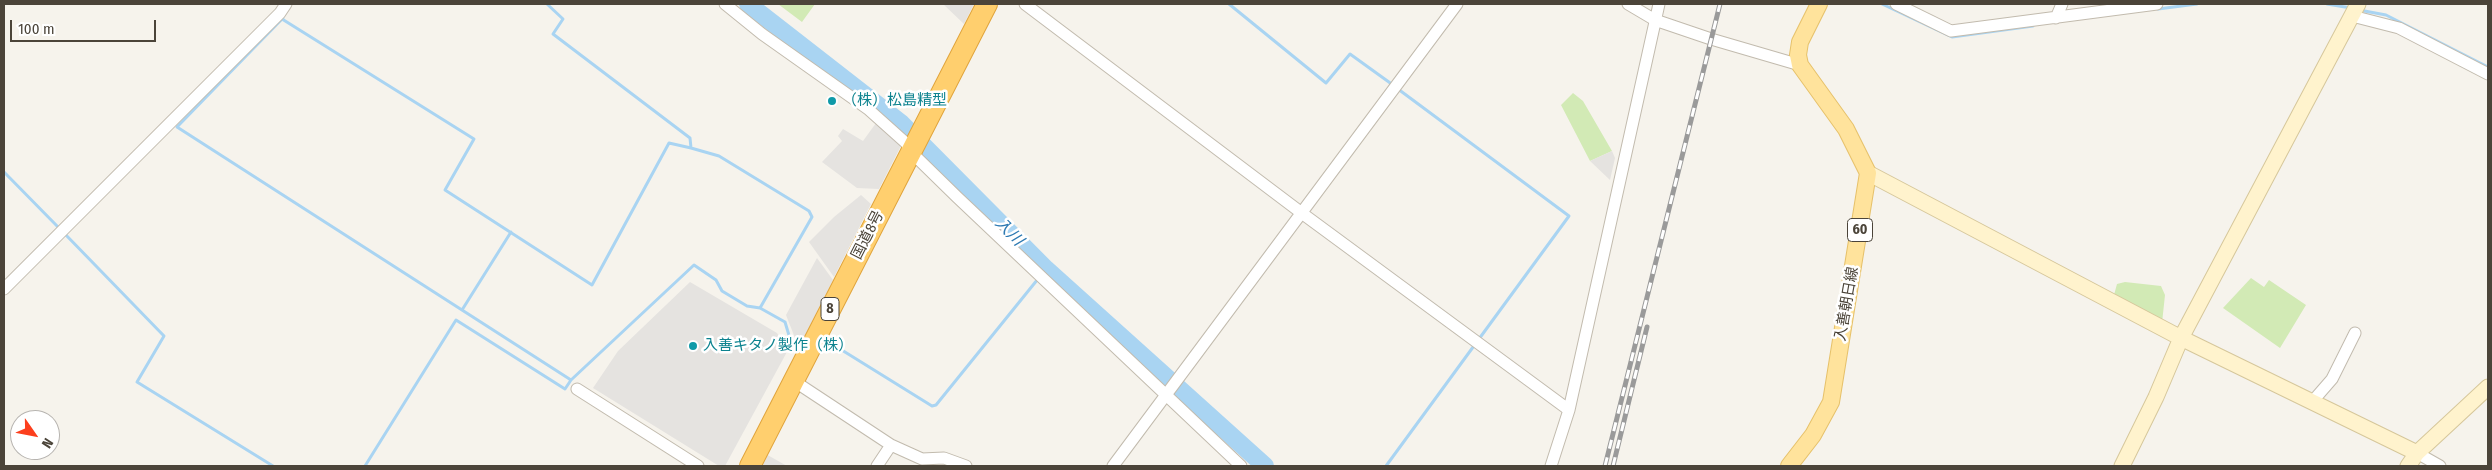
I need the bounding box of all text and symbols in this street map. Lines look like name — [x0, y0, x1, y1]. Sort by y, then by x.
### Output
scale bar — [12, 10, 159, 42]
text: 100 m — [18, 20, 55, 38]
place label: （株）松島精型 — [842, 92, 947, 110]
marker: （株）松島精型 — [826, 95, 838, 107]
street label: 国道8号 — [848, 208, 888, 262]
water label: 入川 — [991, 214, 1027, 250]
road number: 60 — [1848, 218, 1872, 242]
street label: 入善朝日線 — [1832, 266, 1862, 342]
road number: 8 — [821, 298, 839, 320]
place label: 入善キタノ製作（株） — [703, 337, 853, 355]
marker: 入善キタノ製作（株） — [687, 340, 699, 352]
north arrow — [10, 410, 60, 460]
text: N — [38, 435, 57, 451]

